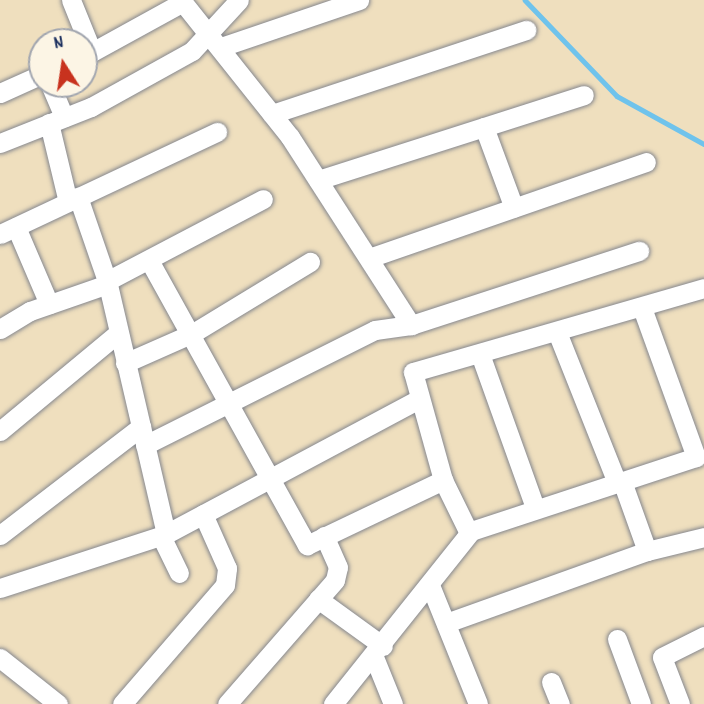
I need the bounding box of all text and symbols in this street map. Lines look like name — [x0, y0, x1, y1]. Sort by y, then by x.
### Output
north arrow — [28, 28, 98, 98]
text: N — [52, 30, 66, 58]

